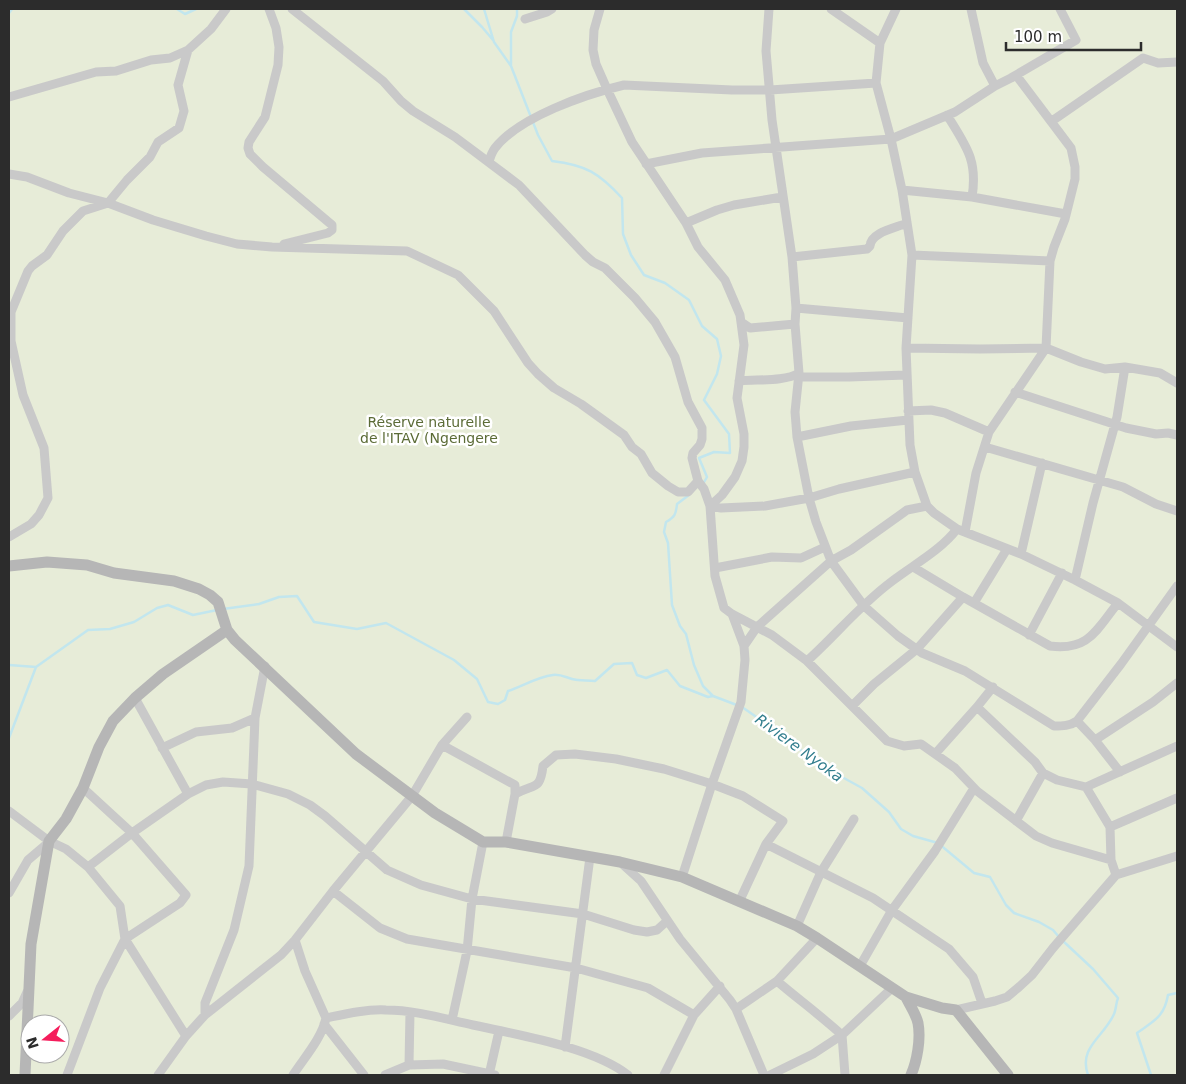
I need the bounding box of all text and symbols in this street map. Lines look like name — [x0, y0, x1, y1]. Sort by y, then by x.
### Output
scale bar — [1006, 20, 1141, 52]
text: 100 m — [1014, 28, 1062, 46]
park label: Réserve naturelle de l'ITAV (Ngengere — [360, 414, 498, 446]
water label: Riviere Nyoka — [752, 710, 846, 786]
north arrow — [20, 1014, 70, 1064]
text: N — [23, 1035, 42, 1051]

